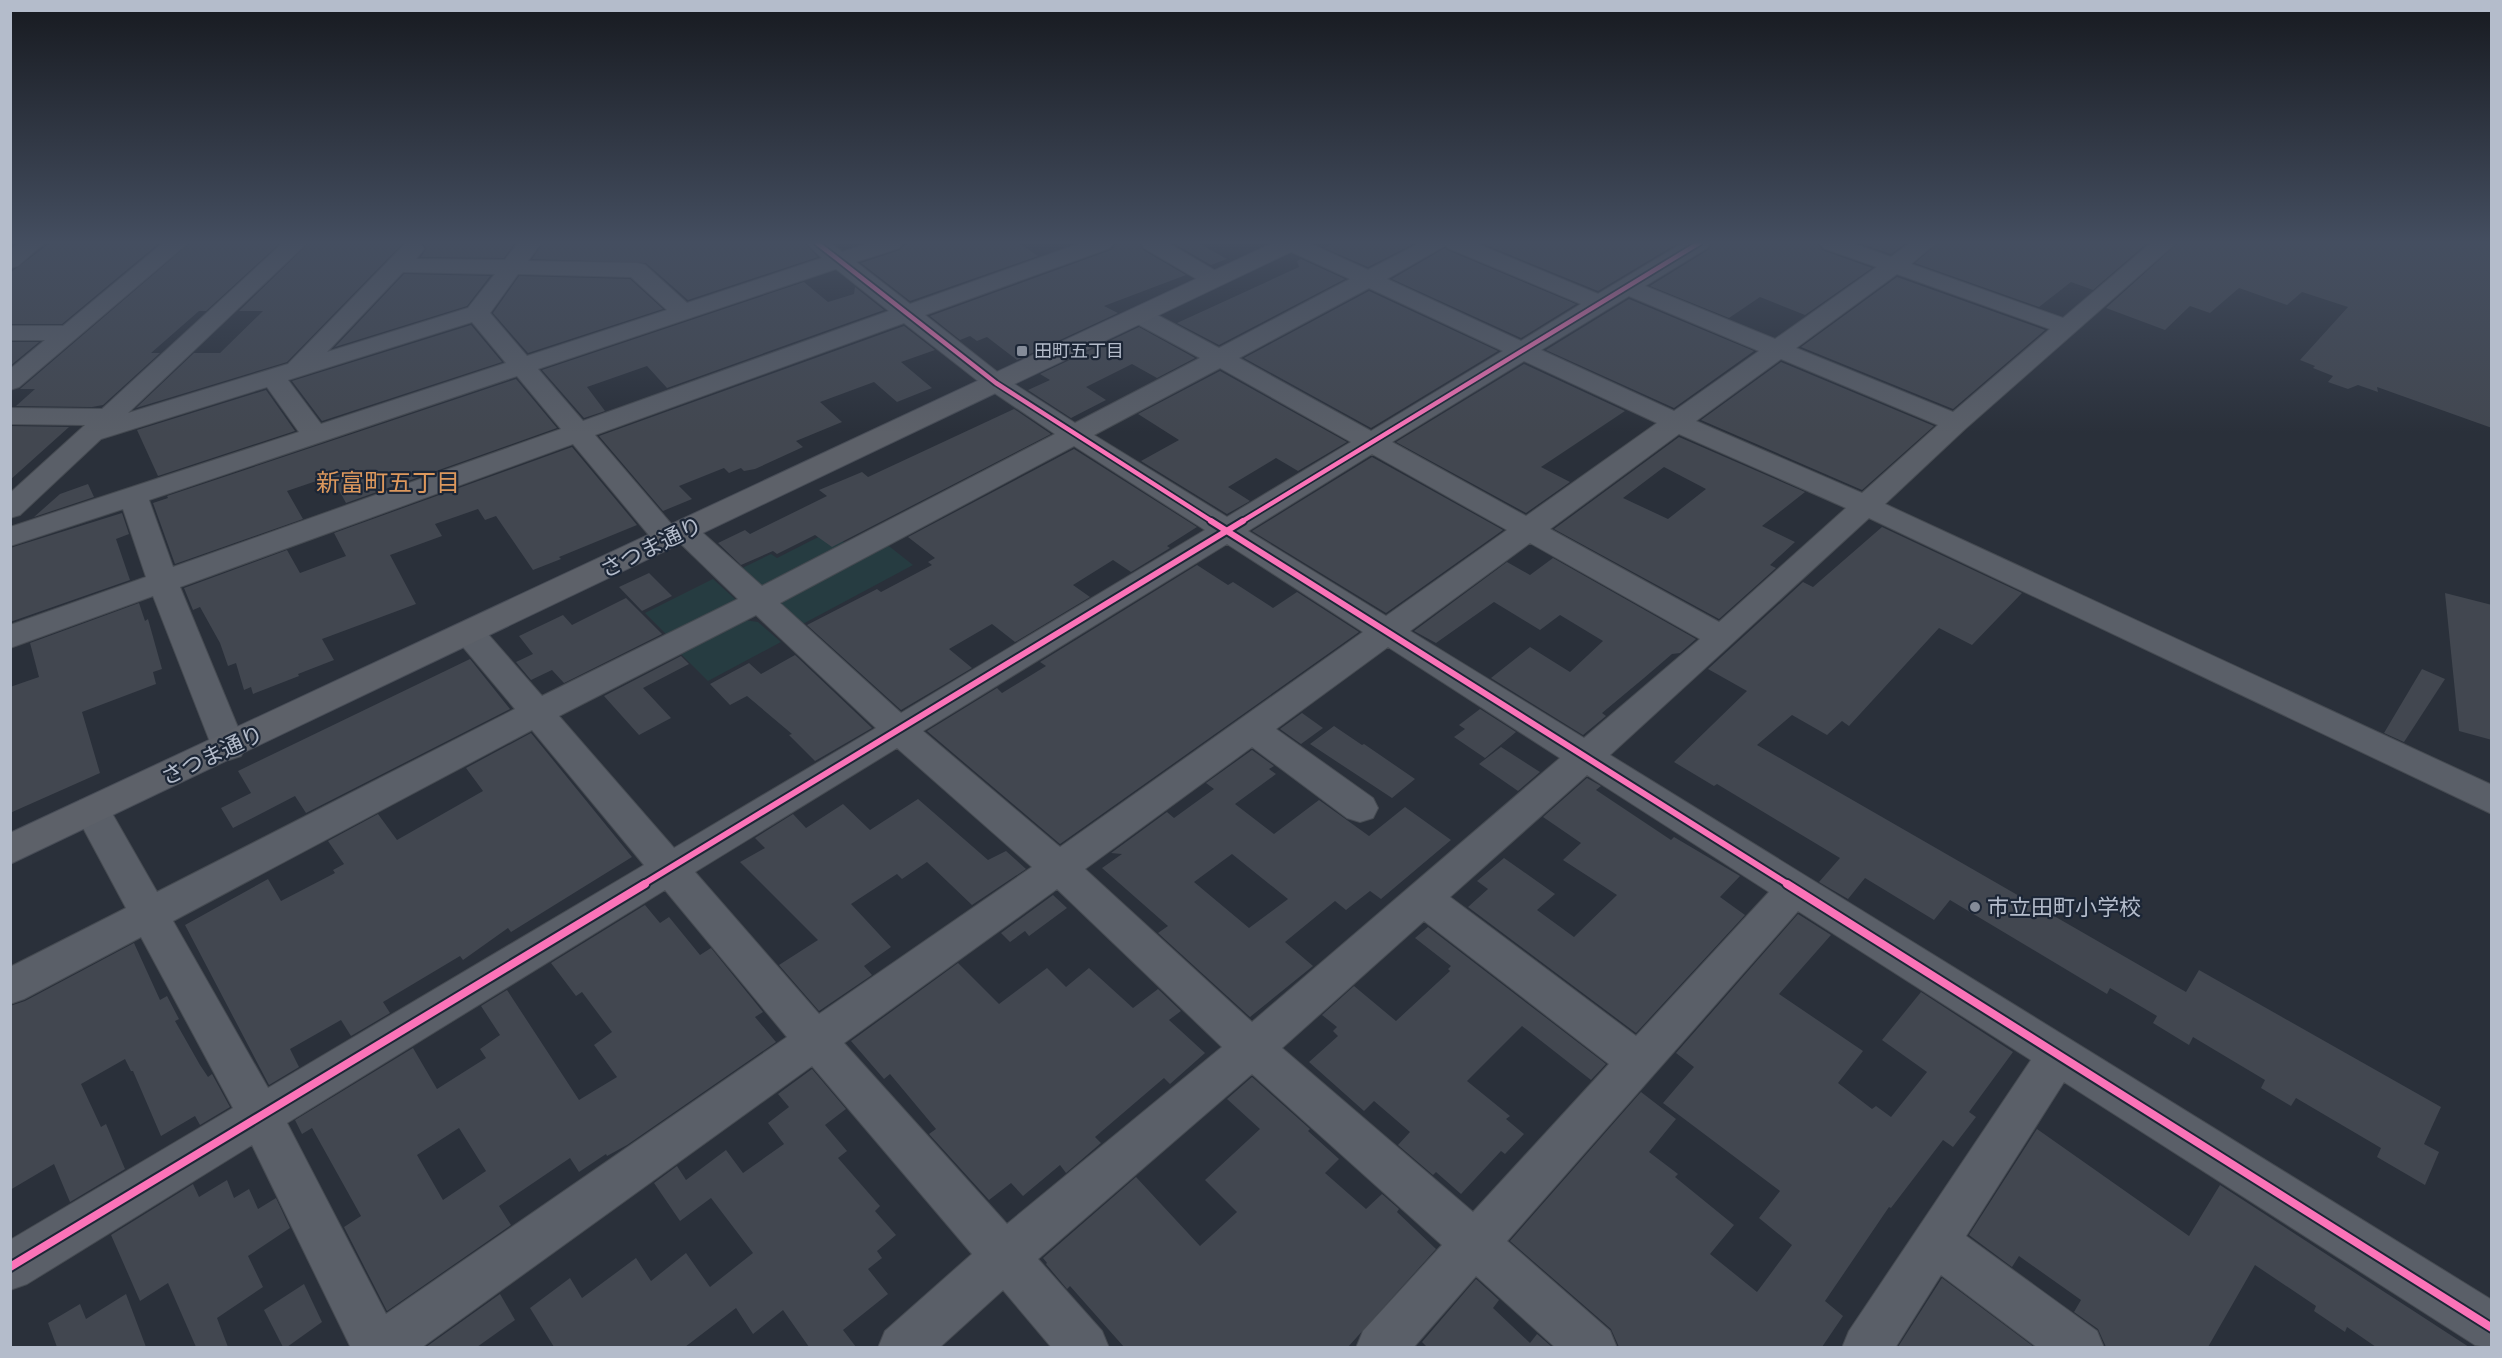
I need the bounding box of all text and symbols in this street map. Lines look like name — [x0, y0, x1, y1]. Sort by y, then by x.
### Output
place label: 田町五丁目 — [1034, 340, 1124, 362]
marker: 田町五丁目 — [1015, 344, 1029, 358]
district label: 新富町五丁目 — [316, 469, 460, 497]
street label: さつま通り — [596, 512, 707, 584]
street label: さつま通り — [157, 721, 268, 791]
place label: 市立田町小学校 — [1987, 895, 2141, 921]
marker: 市立田町小学校 — [1968, 900, 1982, 914]

